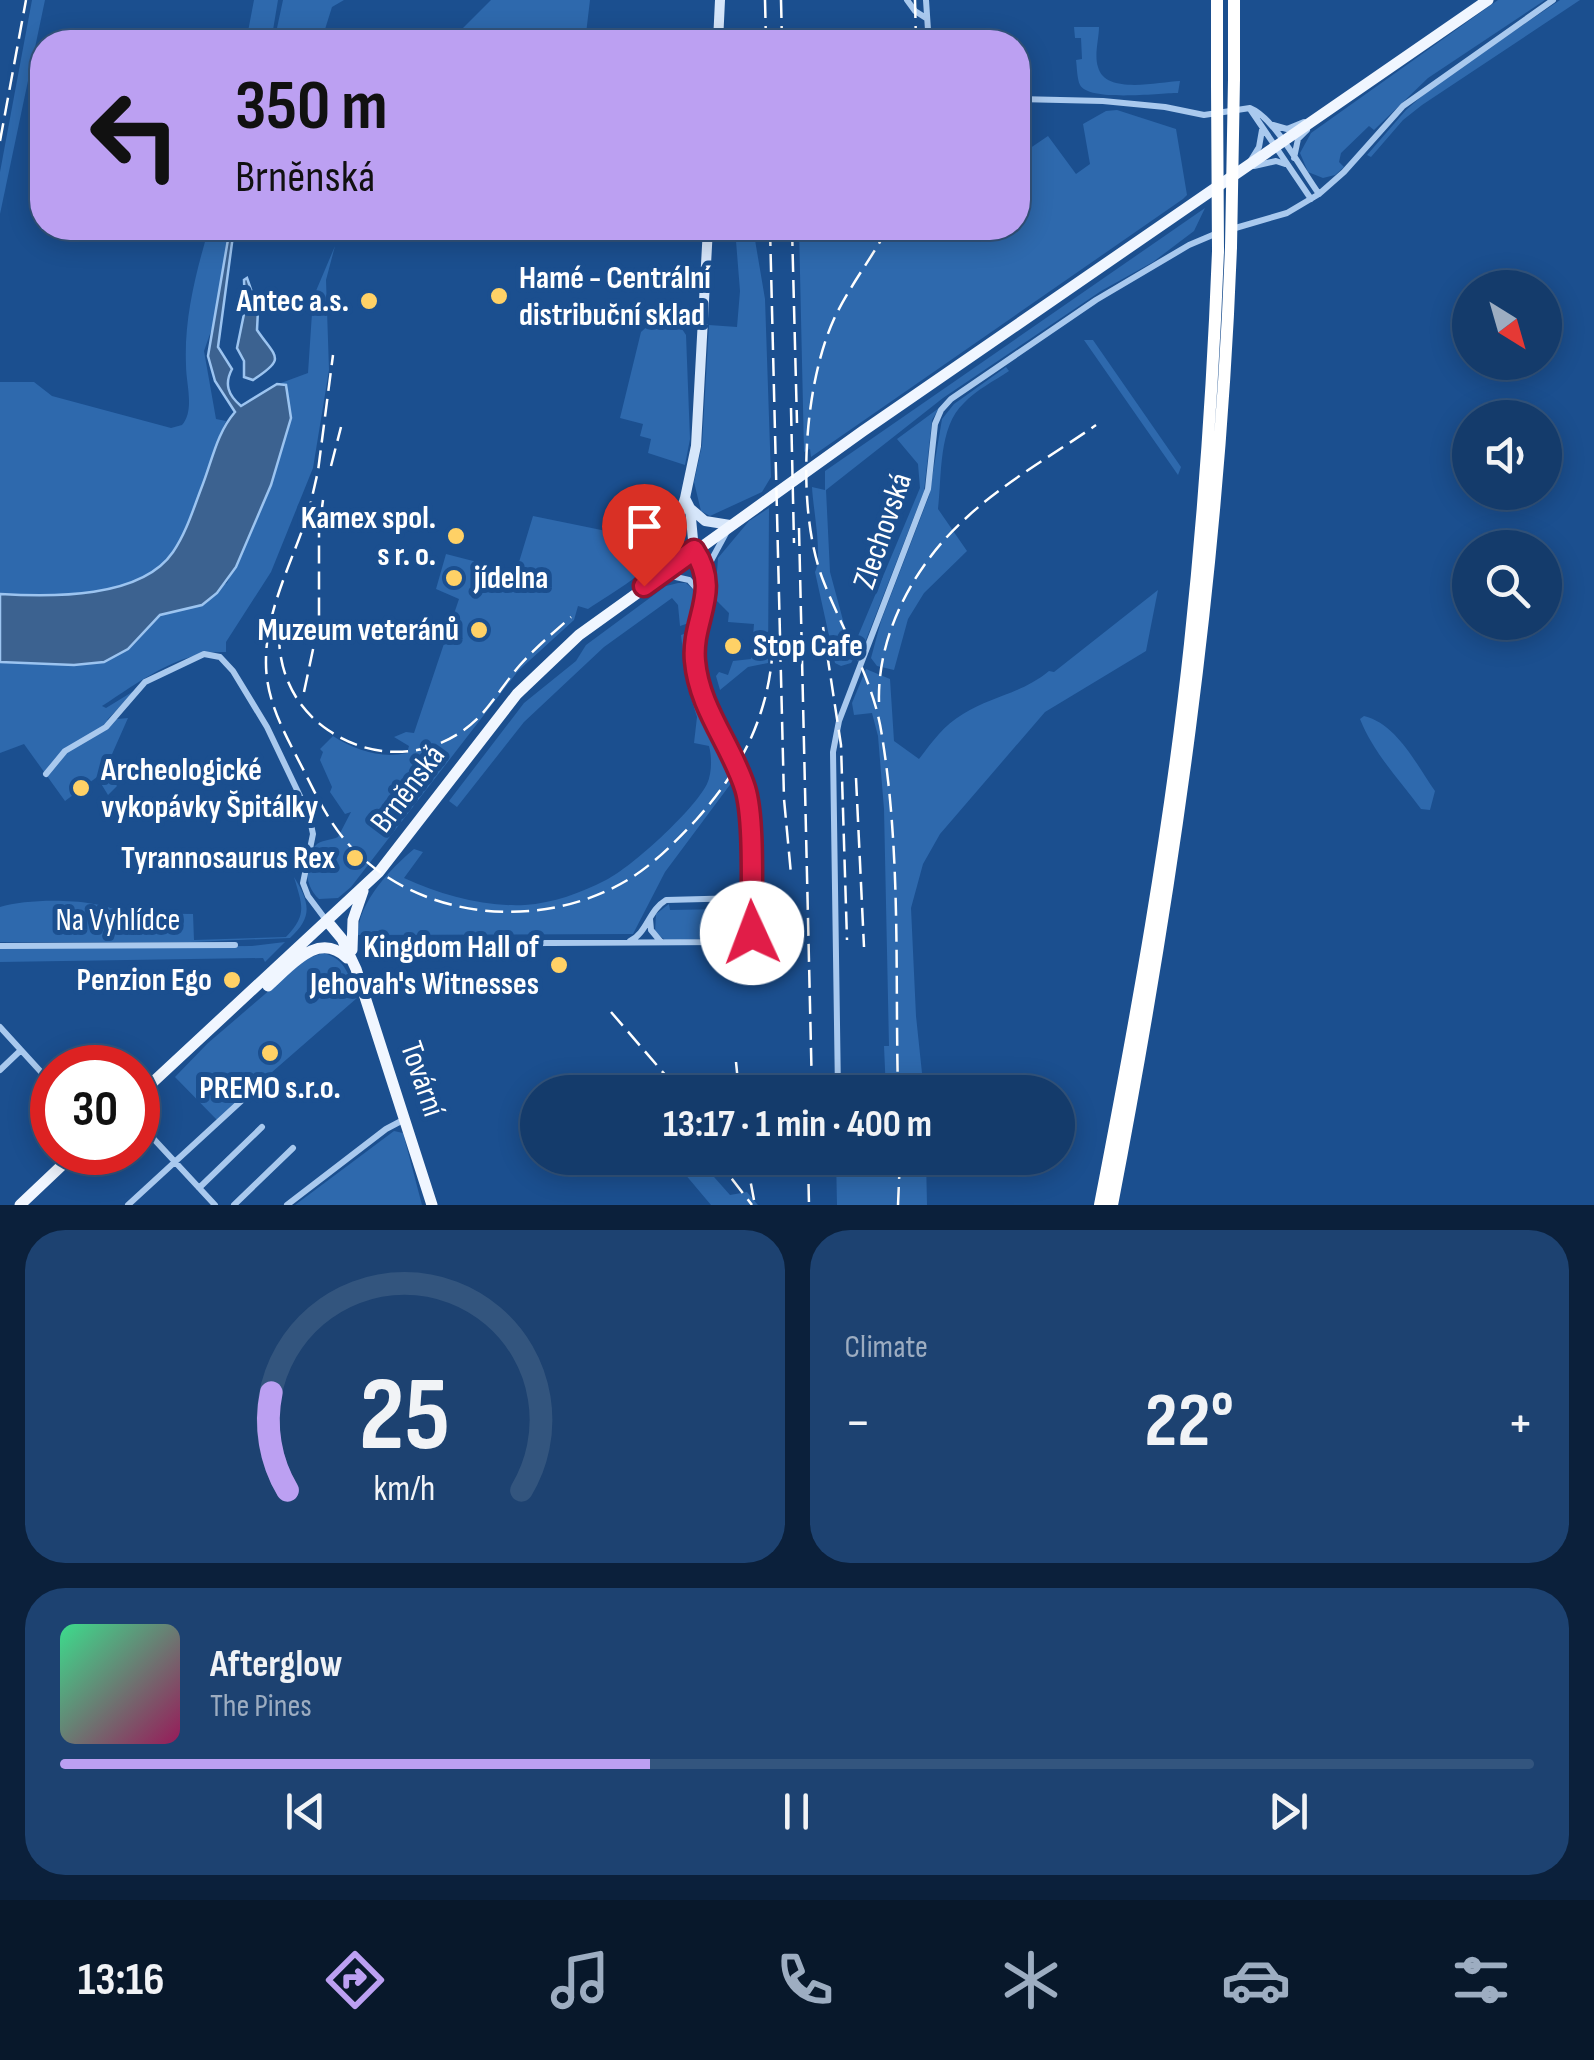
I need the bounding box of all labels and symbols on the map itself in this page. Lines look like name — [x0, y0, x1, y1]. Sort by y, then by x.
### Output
place label: Hamé - Centrální distribuční sklad — [519, 259, 711, 335]
north arrow — [1452, 270, 1562, 380]
place label: Antec a.s. — [235, 282, 349, 321]
marker: Hamé - Centrální distribuční sklad — [488, 285, 510, 307]
marker: Antec a.s. — [358, 290, 380, 312]
street label: Zlechovská — [845, 468, 921, 594]
pin — [602, 484, 687, 587]
place label: Kamex spol. s r. o. — [301, 499, 436, 575]
marker: Kamex spol. s r. o. — [445, 525, 467, 547]
place label: jídelna — [473, 559, 548, 598]
marker: jídelna — [443, 567, 465, 589]
place label: Muzeum veteránů — [258, 611, 459, 650]
marker: Muzeum veteránů — [468, 619, 490, 641]
place label: Stop Cafe — [753, 627, 863, 666]
marker: Stop Cafe — [722, 635, 744, 657]
street label: Brněnská — [362, 737, 454, 841]
place label: Archeologické vykopávky Špitálky — [100, 751, 318, 827]
marker: Archeologické vykopávky Špitálky — [70, 777, 92, 799]
place label: Tyrannosaurus Rex — [121, 839, 336, 878]
marker: Tyrannosaurus Rex — [344, 847, 366, 869]
position arrow — [700, 881, 804, 985]
street label: Na Vyhlídce — [56, 901, 180, 940]
place label: Kingdom Hall of Jehovah's Witnesses — [309, 928, 540, 1004]
marker: Kingdom Hall of Jehovah's Witnesses — [548, 954, 570, 976]
place label: Penzion Ego — [77, 961, 212, 1000]
marker: Penzion Ego — [221, 969, 243, 991]
street label: Tovární — [391, 1036, 453, 1122]
marker: PREMO s.r.o. — [259, 1042, 281, 1064]
speed limit sign: 30 — [30, 1045, 160, 1175]
place label: PREMO s.r.o. — [199, 1069, 341, 1108]

